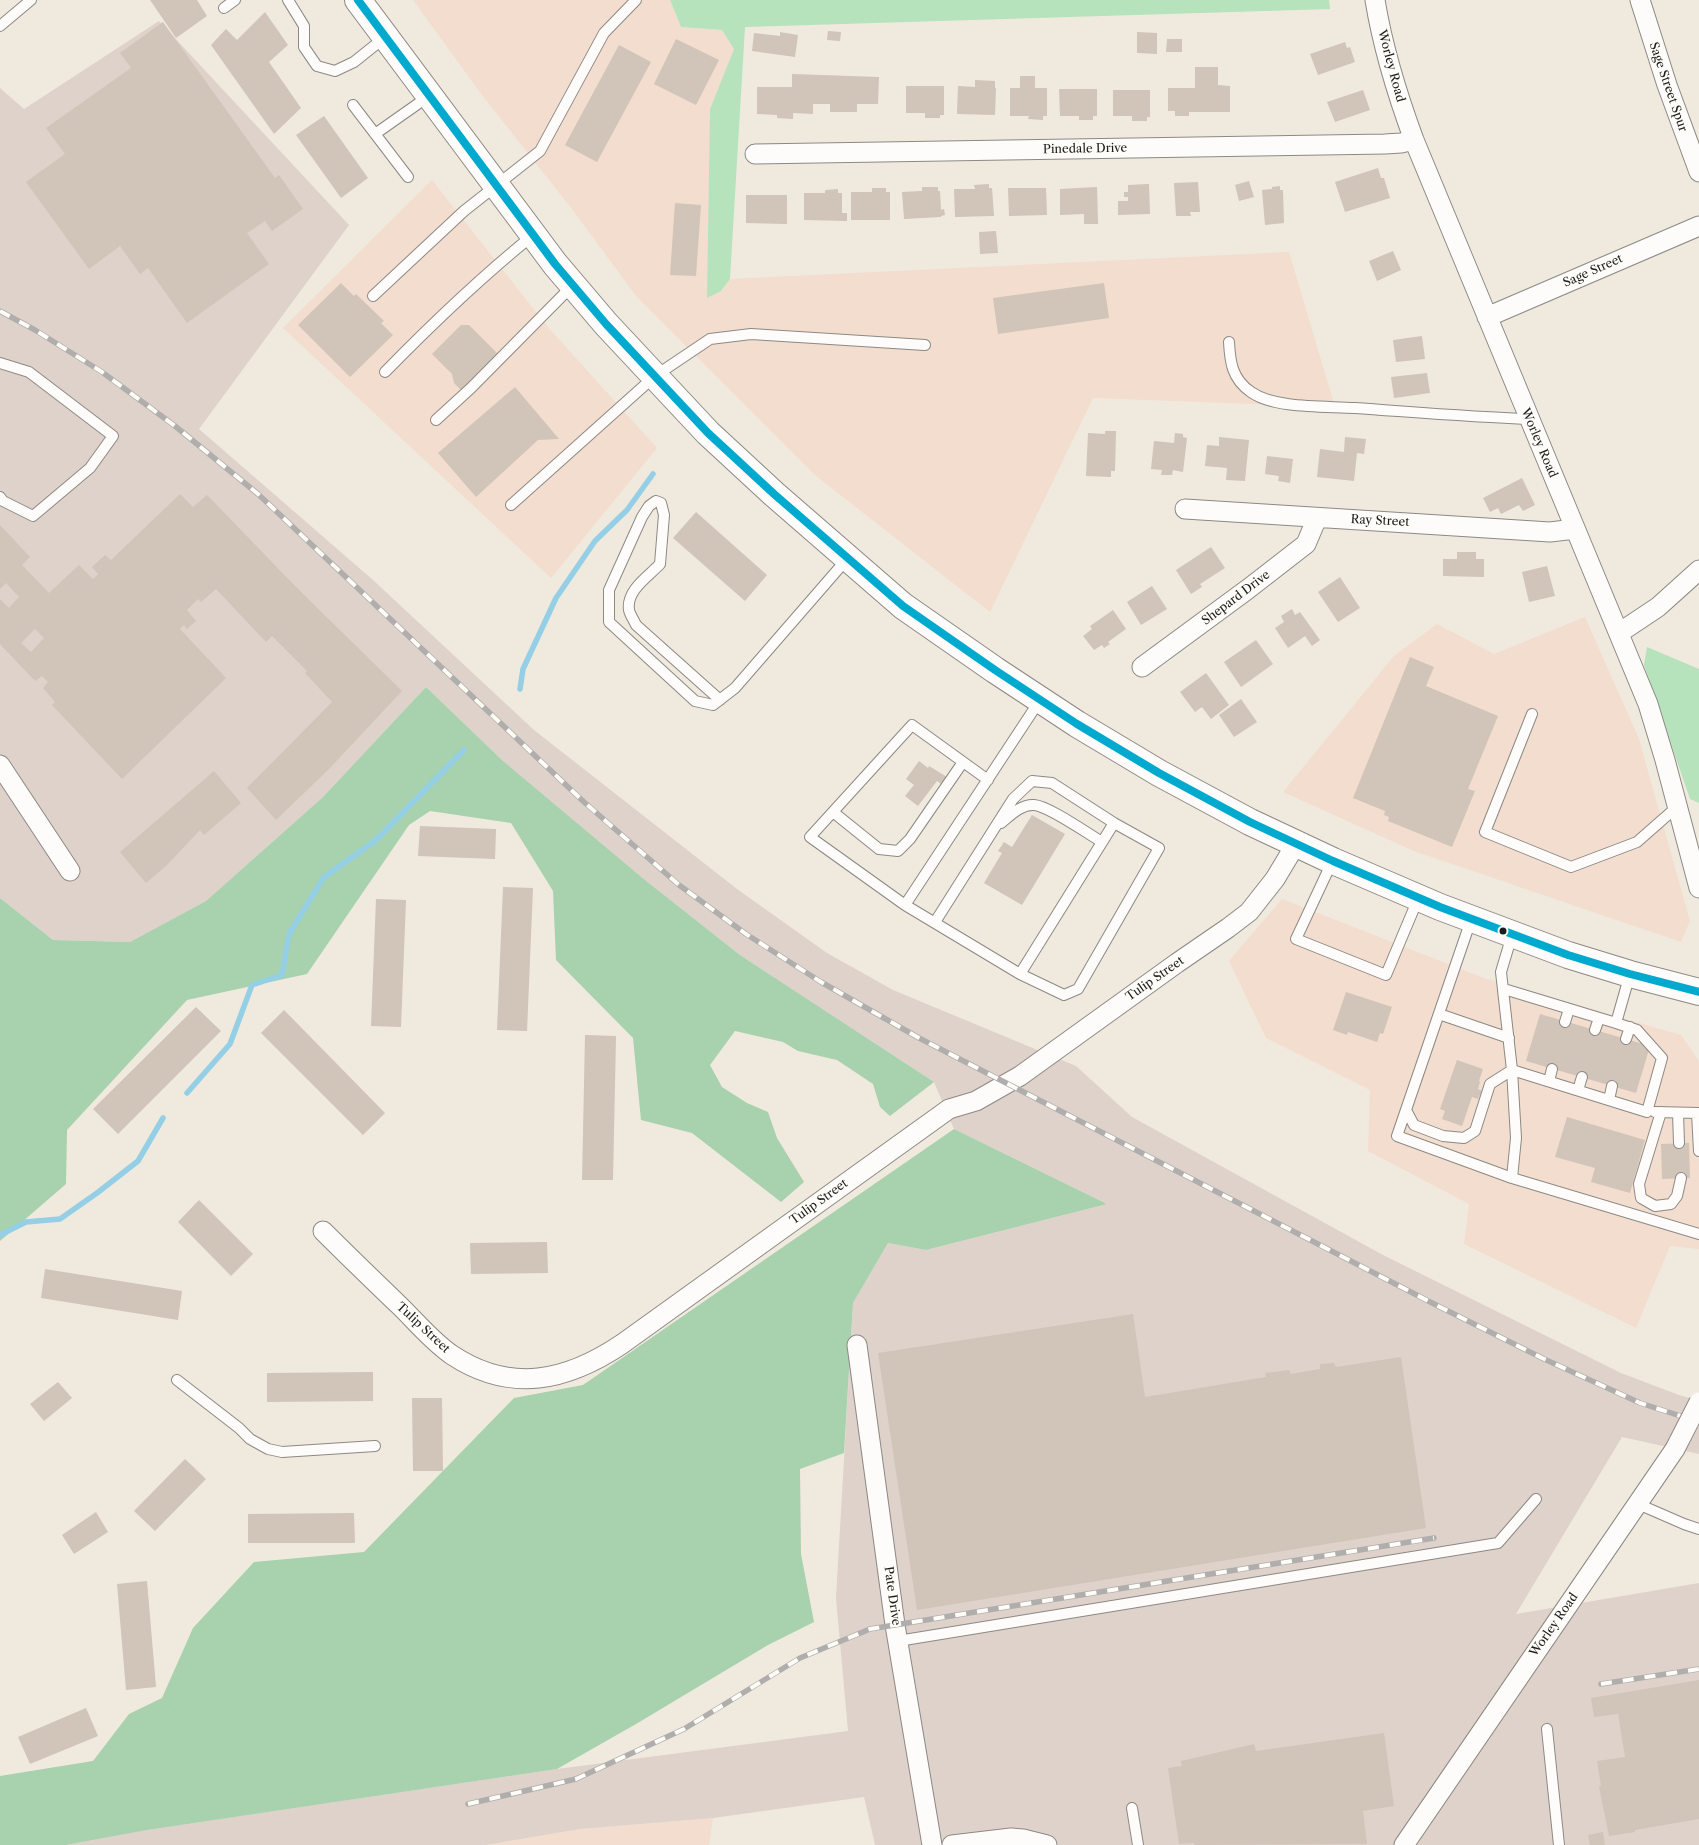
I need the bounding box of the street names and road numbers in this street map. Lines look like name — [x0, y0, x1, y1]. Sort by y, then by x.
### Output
street label: Worley Road — [1374, 28, 1408, 104]
street label: Sage Street Spur — [1646, 40, 1690, 134]
street label: Pinedale Drive — [1043, 141, 1127, 157]
street label: Sage Street — [1561, 251, 1625, 291]
street label: Worley Road — [1518, 406, 1560, 480]
street label: Ray Street — [1350, 512, 1410, 530]
street label: Shepard Drive — [1199, 568, 1273, 628]
street label: Tulip Street — [1123, 954, 1187, 1004]
street label: Tulip Street — [787, 1176, 851, 1228]
street label: Tulip Street — [393, 1300, 453, 1356]
street label: Pate Drive — [881, 1566, 903, 1626]
street label: Worley Road — [1527, 1591, 1581, 1659]

